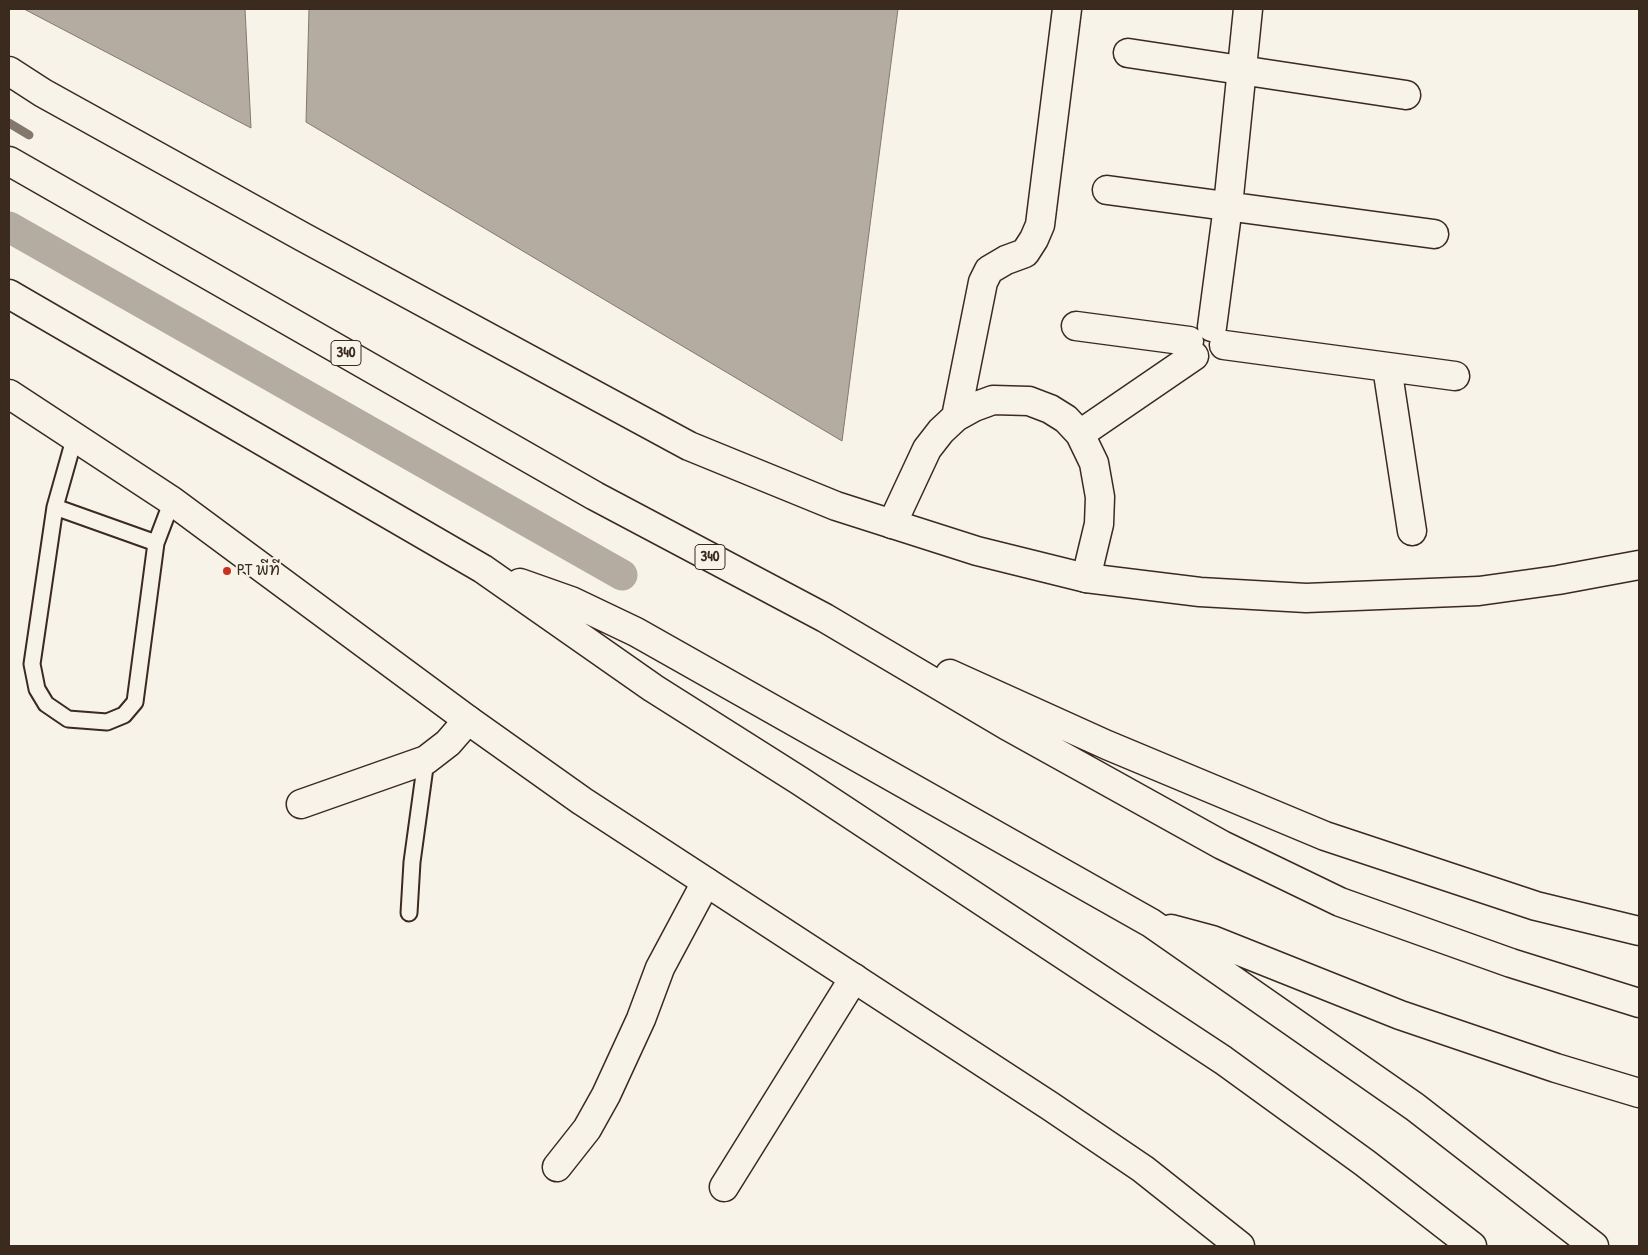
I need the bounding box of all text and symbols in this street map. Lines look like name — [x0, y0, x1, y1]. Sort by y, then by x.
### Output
road number: 340 — [331, 340, 361, 366]
road number: 340 — [695, 544, 725, 570]
place label: PT พีที — [237, 561, 280, 581]
marker: PT พีที — [221, 565, 233, 577]

